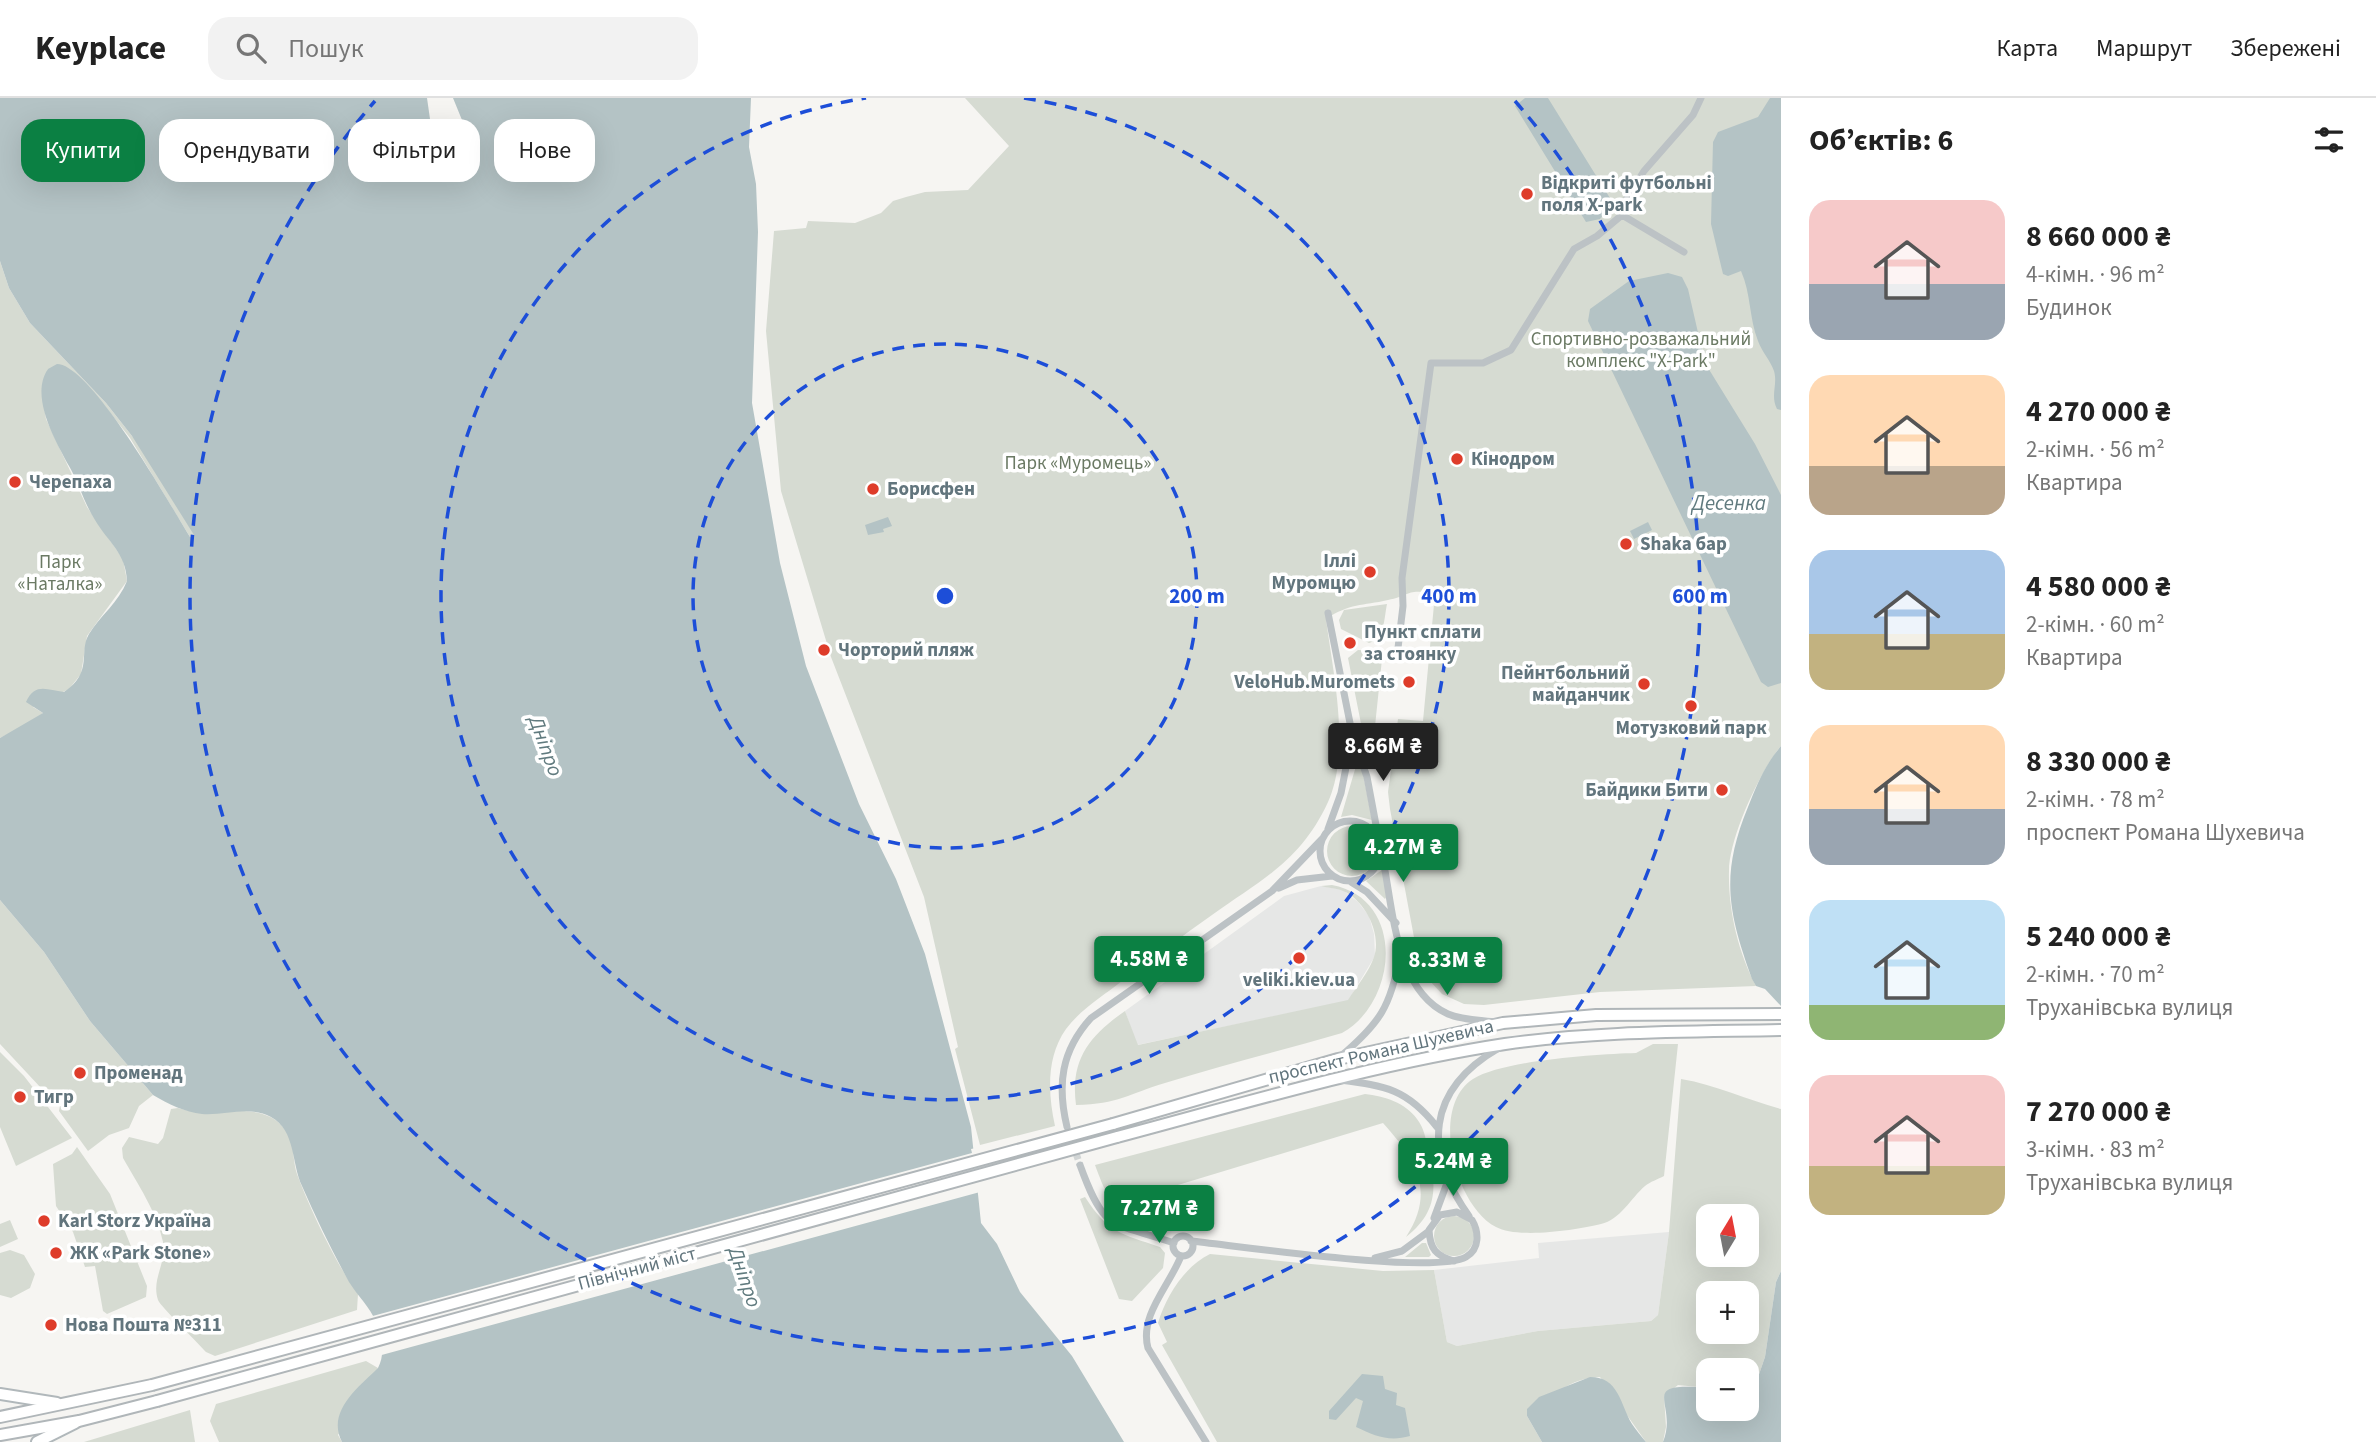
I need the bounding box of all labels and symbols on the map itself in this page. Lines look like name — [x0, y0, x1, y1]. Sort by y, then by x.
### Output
place label: Відкриті футбольні поля X-park — [1541, 170, 1712, 219]
marker: Відкриті футбольні поля X-park — [1519, 186, 1535, 202]
park label: Спортивно-розважальний комплекс "Х-Park" — [1531, 326, 1751, 375]
place label: Кінодром — [1471, 446, 1555, 473]
park label: Парк «Муромець» — [1005, 450, 1151, 477]
marker: Кінодром — [1449, 451, 1465, 467]
place label: Черепаха — [29, 469, 112, 496]
marker: Черепаха — [7, 474, 23, 490]
place label: Борисфен — [887, 476, 975, 503]
marker: Борисфен — [865, 481, 881, 497]
water label: Десенка — [1690, 488, 1766, 518]
place label: Shaka бар — [1640, 531, 1727, 558]
marker: Shaka бар — [1618, 536, 1634, 552]
place label: Іллі Муромцю — [1272, 548, 1356, 597]
park label: Парк «Наталка» — [18, 549, 102, 598]
marker: Іллі Муромцю — [1362, 564, 1378, 580]
text: 200 m — [1169, 581, 1225, 611]
text: 400 m — [1421, 581, 1477, 611]
text: 600 m — [1672, 581, 1728, 611]
centre of rings — [933, 584, 957, 608]
place label: Пункт сплати за стоянку — [1364, 619, 1481, 668]
marker: Пункт сплати за стоянку — [1342, 635, 1358, 651]
place label: Чорторий пляж — [838, 637, 974, 664]
marker: Чорторий пляж — [816, 642, 832, 658]
place label: Пейнтбольний майданчик — [1501, 660, 1631, 709]
place label: VeloHub.Muromets — [1233, 669, 1395, 696]
marker: VeloHub.Muromets — [1401, 674, 1417, 690]
marker: Пейнтбольний майданчик — [1636, 676, 1652, 692]
marker: Мотузковий парк — [1683, 698, 1699, 714]
water label: Дніпро — [521, 710, 571, 780]
place label: Мотузковий парк — [1615, 715, 1767, 742]
pin: 8.66M ₴ — [1318, 724, 1448, 783]
place label: Байдики Бити — [1585, 777, 1708, 804]
marker: Байдики Бити — [1714, 782, 1730, 798]
pin: 4.27M ₴ — [1338, 824, 1468, 884]
pin: 4.58M ₴ — [1084, 936, 1214, 996]
pin: 8.33M ₴ — [1382, 937, 1512, 997]
marker: veliki.kiev.ua — [1291, 950, 1307, 966]
place label: veliki.kiev.ua — [1243, 967, 1355, 994]
street label: проспект Романа Шухевича — [1266, 1013, 1496, 1091]
place label: Променад — [94, 1060, 183, 1087]
marker: Променад — [72, 1065, 88, 1081]
place label: Тигр — [34, 1084, 74, 1111]
marker: Тигр — [12, 1089, 28, 1105]
pin: 5.24M ₴ — [1388, 1138, 1518, 1198]
pin: 7.27M ₴ — [1094, 1186, 1224, 1245]
north arrow — [1696, 1204, 1759, 1267]
place label: Karl Storz Україна — [58, 1208, 211, 1235]
marker: Karl Storz Україна — [36, 1213, 52, 1229]
place label: ЖК «Park Stone» — [70, 1240, 211, 1267]
street label: Північний міст — [575, 1240, 699, 1298]
water label: Дніпро — [720, 1241, 769, 1311]
marker: ЖК «Park Stone» — [48, 1245, 64, 1261]
place label: Нова Пошта №311 — [65, 1312, 222, 1339]
marker: Нова Пошта №311 — [43, 1317, 59, 1333]

